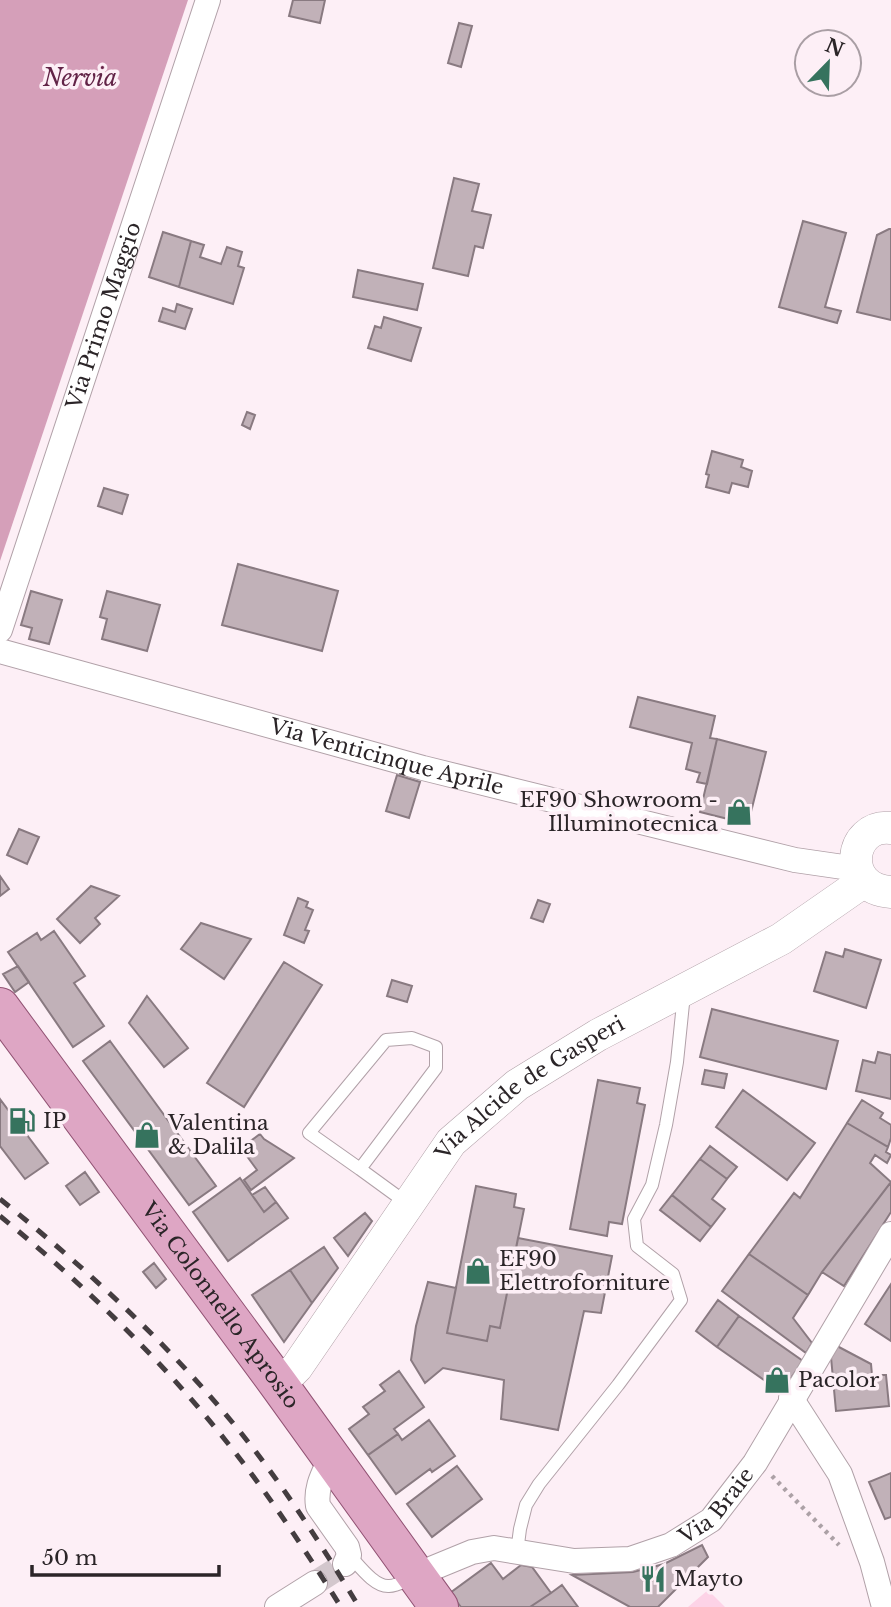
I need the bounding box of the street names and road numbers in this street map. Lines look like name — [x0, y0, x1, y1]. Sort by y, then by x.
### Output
street label: Via Primo Maggio — [60, 219, 147, 414]
street label: Via Venticinque Aprile — [266, 713, 506, 800]
street label: Via Alcide de Gasperi — [429, 1010, 629, 1166]
street label: Via Colonnello Aprosio — [135, 1196, 305, 1414]
street label: Via Braie — [673, 1463, 759, 1550]

